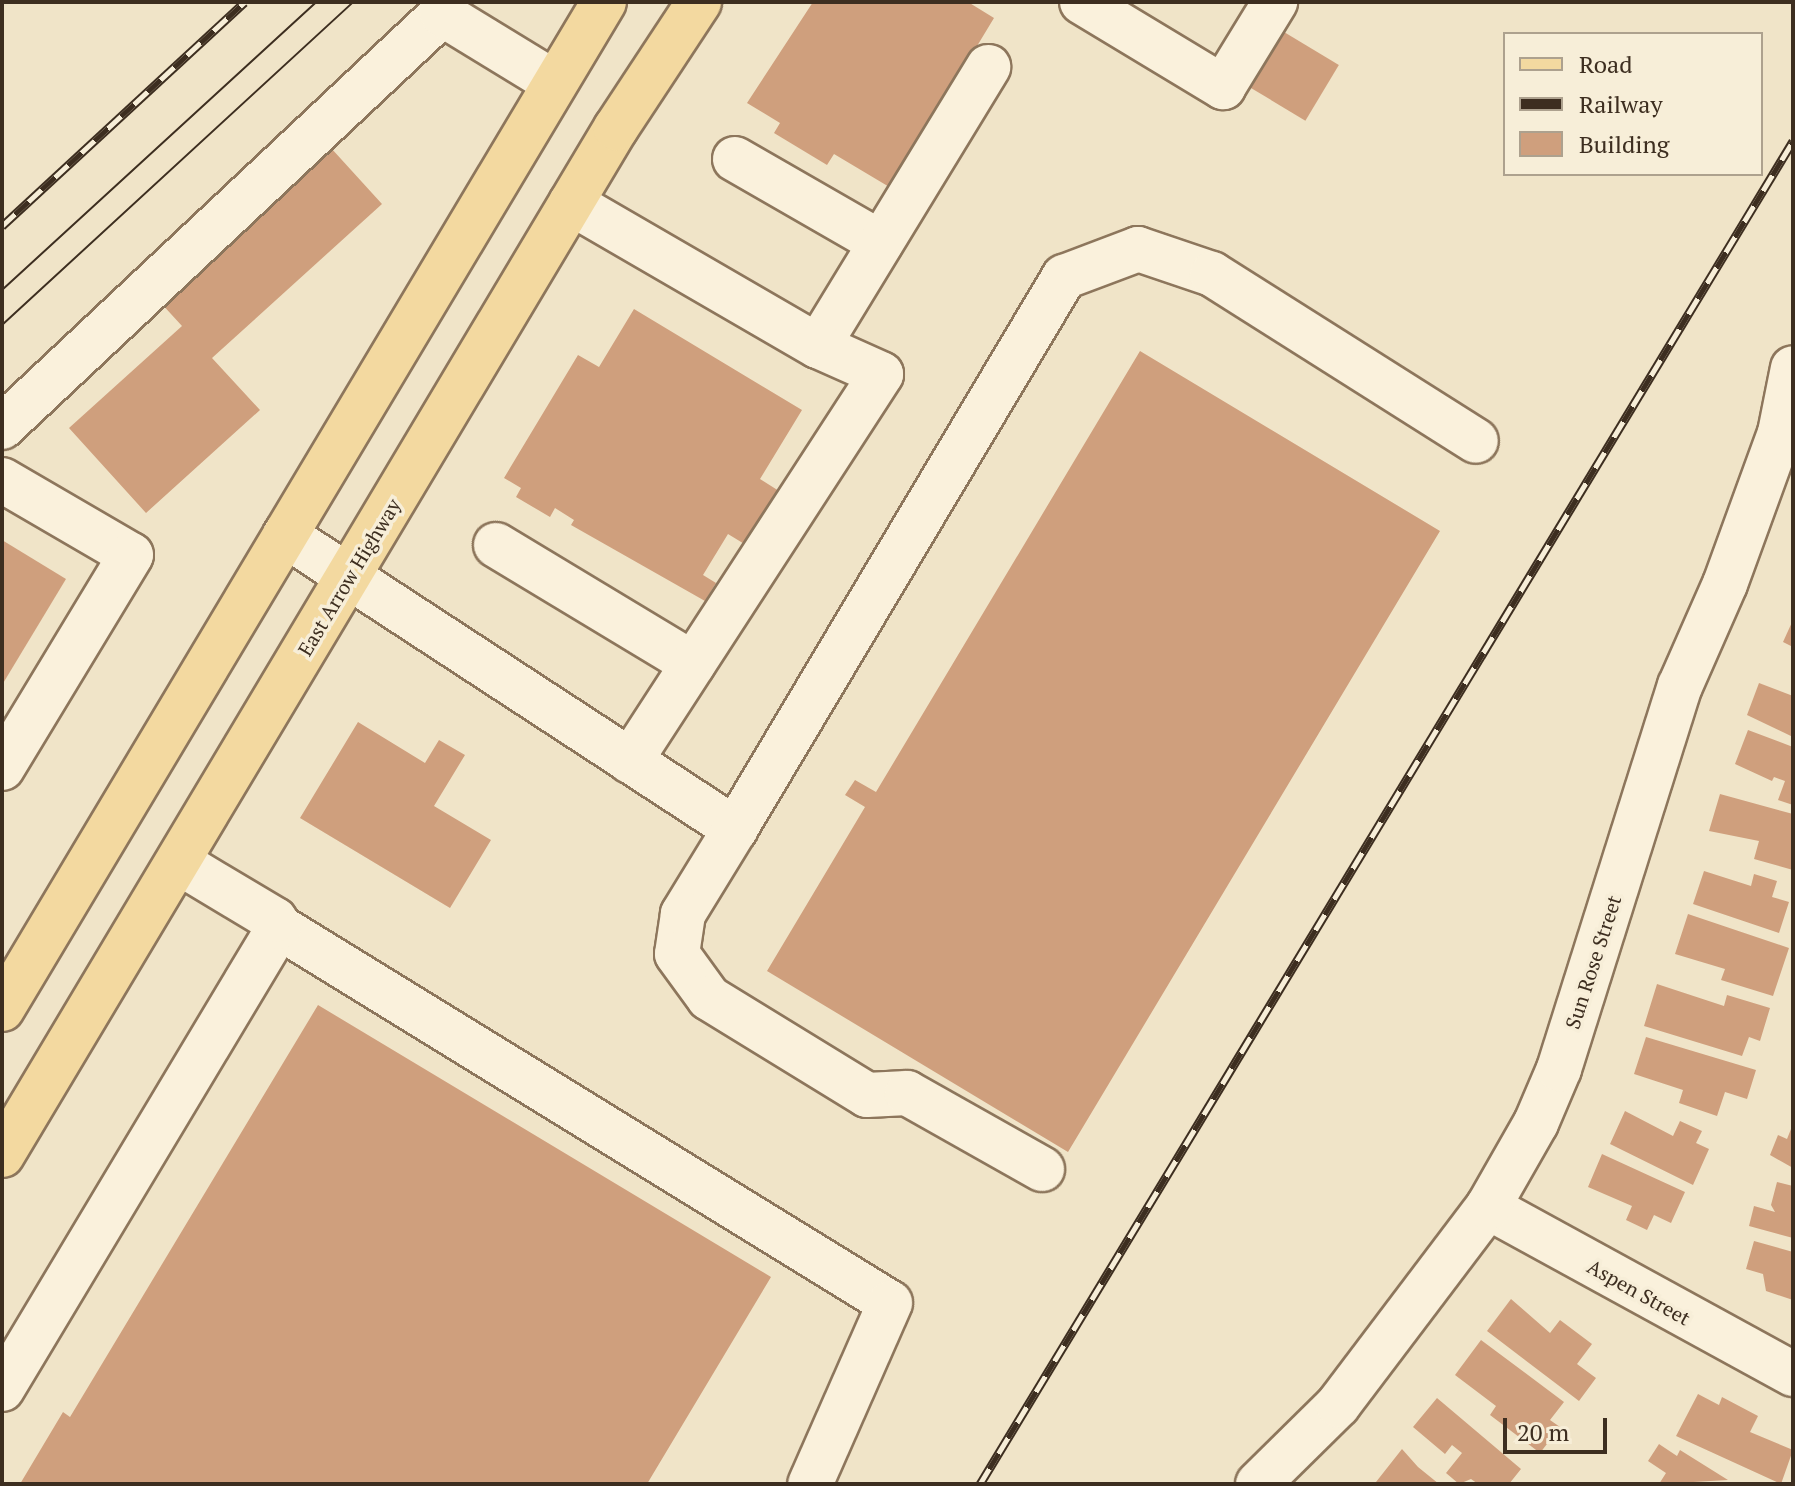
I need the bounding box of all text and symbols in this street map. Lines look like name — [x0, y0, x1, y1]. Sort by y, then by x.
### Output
legend — [1503, 32, 1763, 176]
text: Road — [1579, 48, 1633, 80]
text: Railway — [1579, 88, 1663, 120]
text: Building — [1579, 128, 1669, 160]
street label: East Arrow Highway — [292, 494, 406, 660]
street label: Sun Rose Street — [1560, 892, 1626, 1032]
street label: Aspen Street — [1583, 1254, 1695, 1330]
scale bar — [1507, 1402, 1611, 1452]
text: 20 m — [1517, 1416, 1569, 1448]

